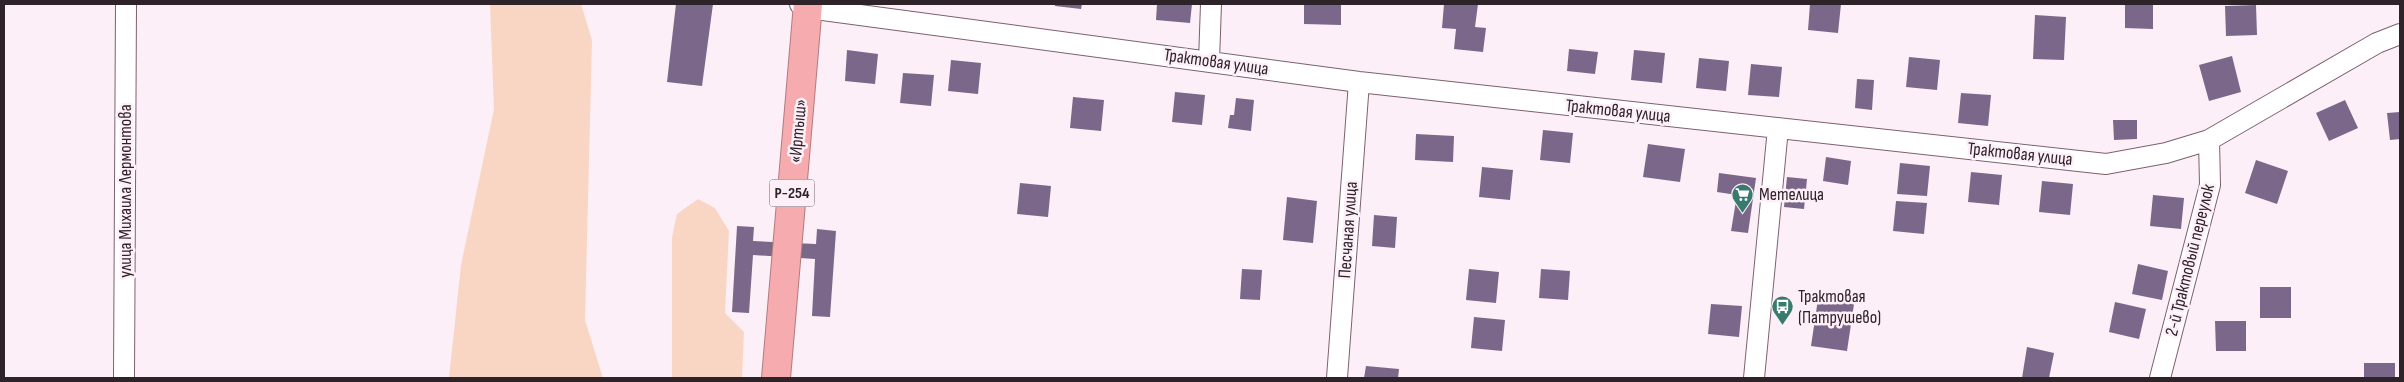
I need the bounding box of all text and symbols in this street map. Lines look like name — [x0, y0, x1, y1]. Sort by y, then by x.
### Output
street label: Трактовая улица — [1162, 44, 1270, 80]
street label: Трактовая улица — [1564, 95, 1672, 127]
street label: «Иртыш» — [785, 98, 811, 164]
street label: улица Михаила Лермонтова — [115, 104, 136, 278]
street label: Трактовая улица — [1966, 138, 2074, 170]
road number: Р-254 — [770, 180, 814, 207]
street label: Песчаная улица — [1334, 181, 1362, 279]
supermarket icon: Метелица — [1731, 182, 1755, 213]
street label: 2-й Трактовый переулок — [2161, 182, 2219, 338]
place label: Метелица — [1759, 184, 1824, 205]
place label: Трактовая (Патрушево) — [1798, 286, 1881, 328]
bus stop icon: Трактовая (Патрушево) — [1770, 294, 1794, 325]

